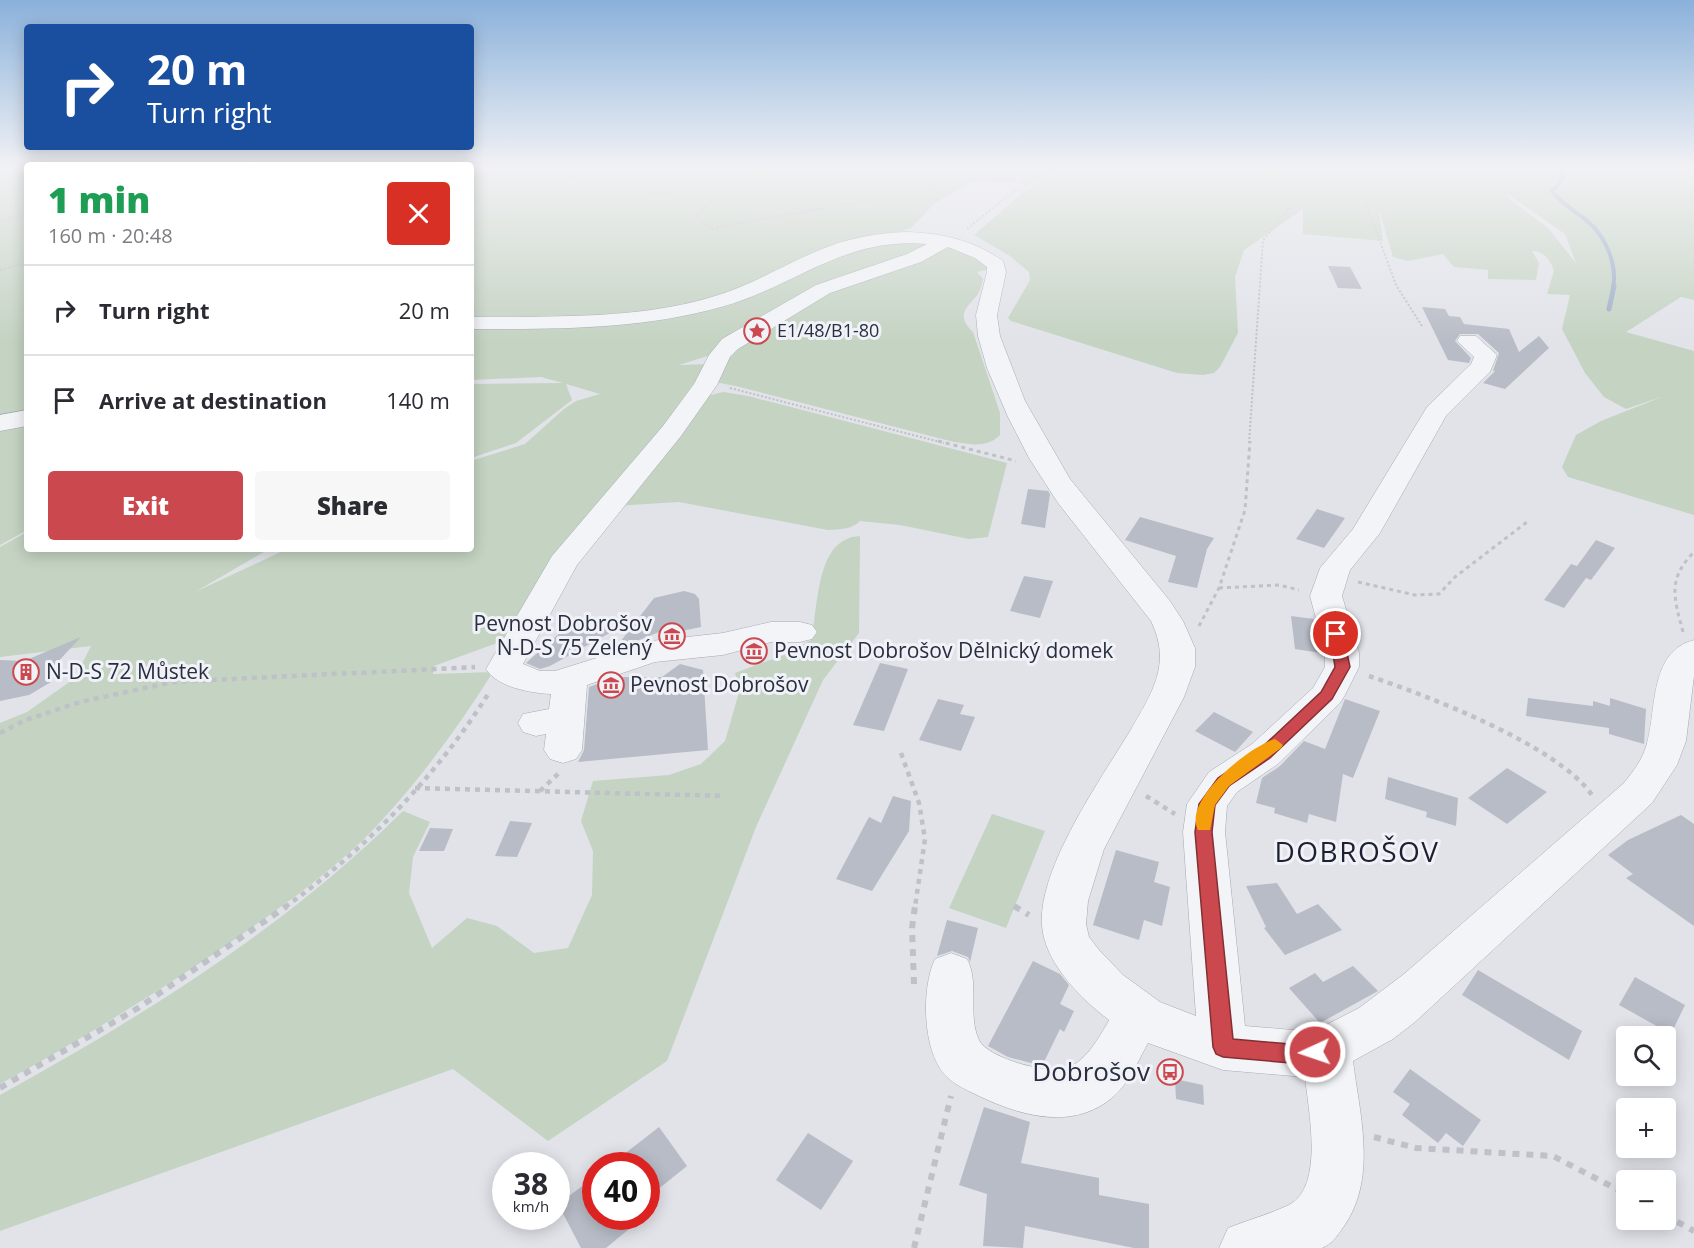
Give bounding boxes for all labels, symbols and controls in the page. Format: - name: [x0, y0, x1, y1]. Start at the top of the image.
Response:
- text: 20 m: [147, 40, 247, 97]
- icon: right: [48, 48, 126, 126]
- text: Turn right: [147, 94, 272, 131]
- text: 1 min: [48, 175, 150, 224]
- button: close: [387, 182, 450, 245]
- text: 160 m · 20:48: [48, 222, 173, 249]
- icon: right: [48, 294, 81, 327]
- text: Turn right: [99, 295, 210, 325]
- text: 20 m: [399, 295, 450, 325]
- place icon: E1/48/B1-80: [742, 316, 772, 346]
- place label: E1/48/B1-80: [777, 318, 879, 342]
- icon: arrive: [48, 384, 81, 417]
- text: Arrive at destination: [99, 385, 327, 415]
- text: 140 m: [386, 385, 450, 415]
- button: Exit: [48, 471, 243, 540]
- button: Share: [255, 471, 450, 540]
- pin: [1310, 608, 1361, 659]
- place label: Pevnost Dobrošov N-D-S 75 Zelený: [474, 609, 652, 661]
- icon: arrive: [1319, 617, 1352, 650]
- museum icon: Pevnost Dobrošov N-D-S 75 Zelený: [657, 621, 687, 651]
- museum icon: Pevnost Dobrošov Dělnický domek: [739, 636, 769, 666]
- place label: Pevnost Dobrošov Dělnický domek: [774, 636, 1113, 664]
- building icon: N-D-S 72 Můstek: [11, 657, 41, 687]
- place label: N-D-S 72 Můstek: [46, 657, 209, 685]
- museum icon: Pevnost Dobrošov: [596, 670, 626, 700]
- place label: Pevnost Dobrošov: [630, 670, 809, 698]
- district label: DOBROŠOV: [1274, 832, 1440, 870]
- position arrow: [1283, 1020, 1347, 1084]
- map controls: [1616, 1026, 1676, 1230]
- button: search: [1616, 1026, 1676, 1086]
- place label: Dobrošov: [1032, 1053, 1150, 1089]
- bus stop icon: Dobrošov: [1155, 1057, 1185, 1087]
- button: +: [1616, 1098, 1676, 1158]
- speed limit sign: 40: [582, 1152, 660, 1230]
- text: 38: [514, 1163, 548, 1204]
- button: −: [1616, 1170, 1676, 1230]
- text: km/h: [513, 1196, 549, 1216]

